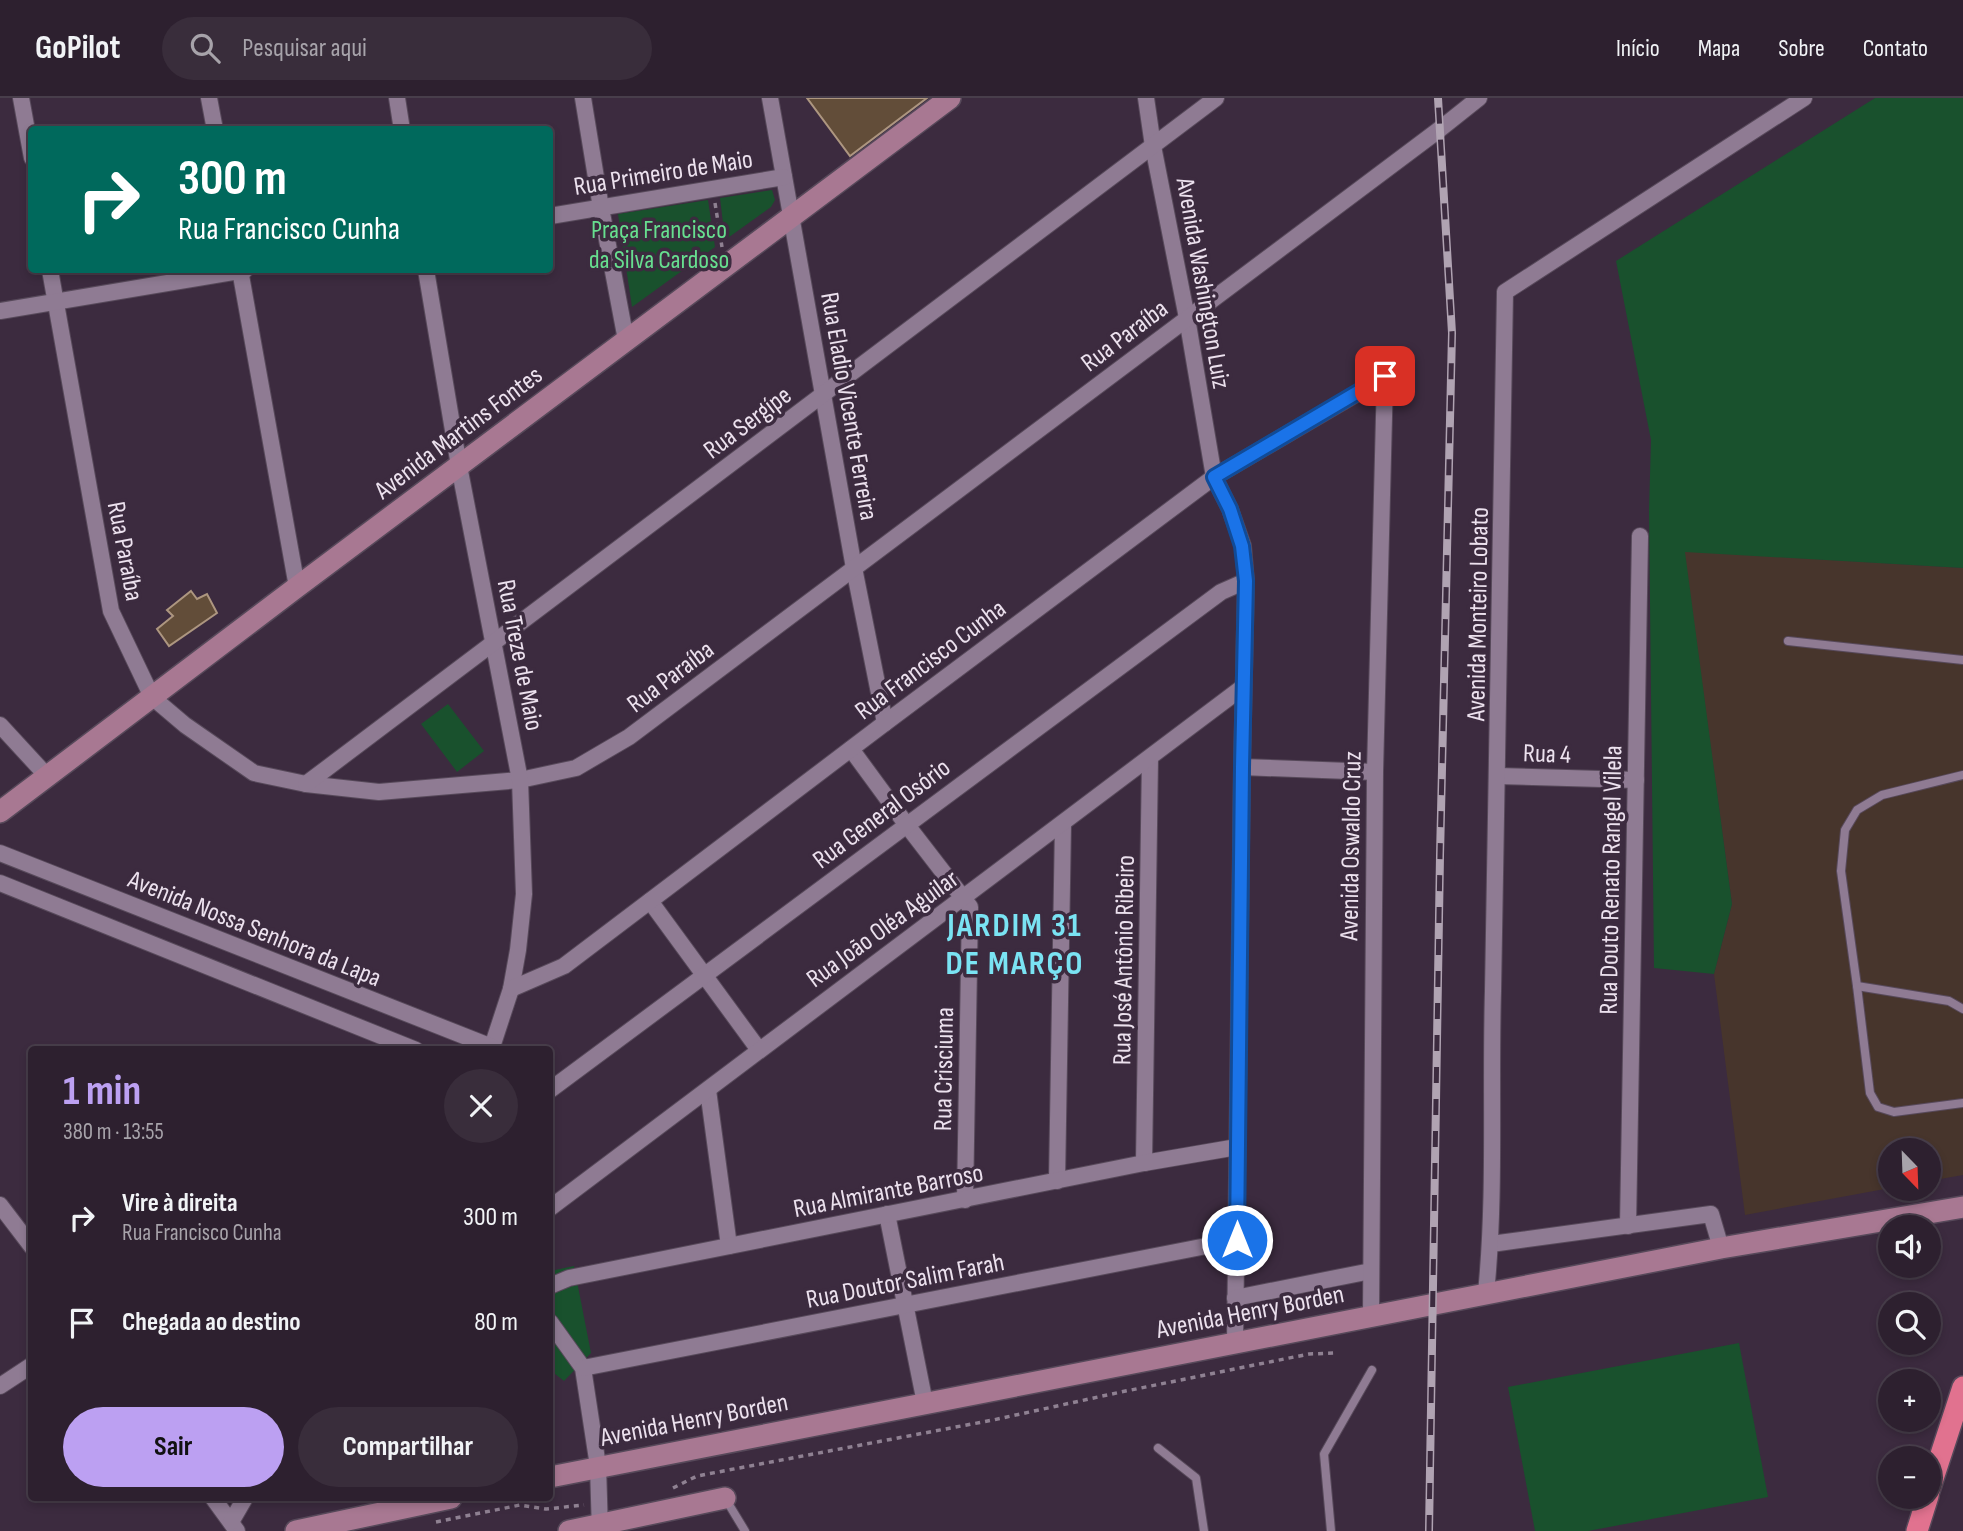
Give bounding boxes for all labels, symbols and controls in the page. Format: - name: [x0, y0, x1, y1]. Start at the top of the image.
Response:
- search box: [162, 17, 652, 80]
- text: GoPilot: [35, 28, 120, 68]
- icon: search: [186, 29, 224, 67]
- text: Pesquisar aqui: [242, 33, 367, 64]
- text: Início: [1616, 34, 1660, 63]
- text: Mapa: [1698, 34, 1740, 63]
- text: Sobre: [1778, 34, 1825, 63]
- text: Contato: [1863, 34, 1928, 63]
- street label: Rua Primeiro de Maio: [572, 144, 755, 203]
- text: 300 m: [178, 150, 287, 209]
- icon: right: [63, 154, 154, 245]
- street label: Avenida Washington Luiz: [1169, 174, 1236, 391]
- text: Rua Francisco Cunha: [178, 210, 400, 249]
- park label: Praça Francisco da Silva Cardoso: [589, 215, 729, 276]
- street label: Rua Eladio Vicente Ferreira: [813, 290, 884, 523]
- street label: Rua Paraíba: [1076, 294, 1174, 379]
- pin: [1355, 346, 1415, 406]
- icon: arrive: [1366, 357, 1404, 395]
- street label: Avenida Martins Fontes: [368, 360, 549, 507]
- street label: Rua Sergípe: [698, 380, 798, 466]
- street label: Rua Paraíba: [100, 499, 149, 603]
- street label: Avenida Monteiro Lobato: [1461, 507, 1496, 722]
- street label: Rua Treze de Maio: [490, 577, 549, 733]
- street label: Rua Francisco Cunha: [850, 594, 1012, 727]
- street label: Rua Paraíba: [622, 635, 720, 720]
- street label: Rua 4: [1522, 738, 1572, 771]
- street label: Rua Douto Renato Rangel Vilela: [1594, 745, 1629, 1015]
- street label: Avenida Oswaldo Cruz: [1334, 751, 1369, 942]
- street label: Rua General Osório: [807, 752, 957, 876]
- street label: Rua José Antônio Ribeiro: [1107, 855, 1142, 1065]
- street label: Rua João Oléa Aguilar: [801, 863, 965, 995]
- street label: Avenida Nossa Senhora da Lapa: [123, 864, 385, 994]
- district label: JARDIM 31 DE MARÇO: [946, 906, 1084, 984]
- street label: Rua Crisciuma: [928, 1007, 961, 1131]
- text: 1 min: [63, 1066, 141, 1117]
- button: close: [444, 1069, 518, 1143]
- text: 380 m · 13:55: [63, 1118, 164, 1146]
- north arrow: [1878, 1138, 1941, 1200]
- map controls: [1878, 1138, 1941, 1509]
- street label: Rua Almirante Barroso: [791, 1158, 986, 1225]
- text: Vire à direita: [122, 1188, 238, 1219]
- icon: right: [63, 1199, 101, 1237]
- text: 300 m: [463, 1202, 518, 1233]
- position arrow: [1200, 1203, 1274, 1277]
- button: sound: [1878, 1215, 1941, 1278]
- text: Rua Francisco Cunha: [122, 1219, 282, 1247]
- street label: Rua Doutor Salim Farah: [803, 1247, 1007, 1316]
- street label: Avenida Henry Borden: [1153, 1279, 1347, 1346]
- button: search: [1878, 1292, 1941, 1355]
- icon: arrive: [63, 1304, 101, 1342]
- text: Chegada ao destino: [122, 1307, 301, 1338]
- text: 80 m: [474, 1307, 518, 1338]
- button: +: [1878, 1369, 1941, 1432]
- street label: Avenida Henry Borden: [597, 1387, 791, 1454]
- button: Sair: [63, 1407, 284, 1487]
- button: Compartilhar: [298, 1407, 518, 1487]
- button: −: [1878, 1446, 1941, 1509]

